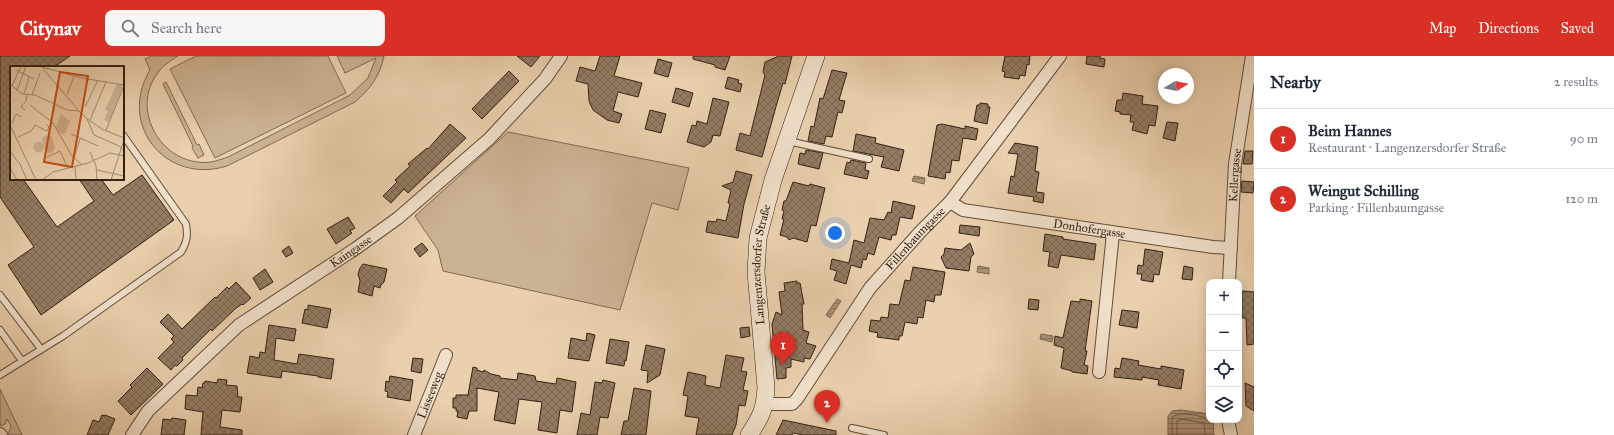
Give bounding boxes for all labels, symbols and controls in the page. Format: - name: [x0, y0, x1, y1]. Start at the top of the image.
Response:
- search box: [105, 10, 385, 46]
- text: Citynav: [20, 17, 81, 40]
- icon: search: [119, 17, 141, 39]
- text: Search here: [151, 19, 222, 37]
- text: Map: [1429, 20, 1456, 37]
- text: Directions: [1478, 20, 1539, 37]
- text: Saved: [1561, 20, 1594, 37]
- inset map: [10, 66, 124, 180]
- north arrow: [1158, 68, 1194, 104]
- text: Nearby: [1270, 72, 1321, 93]
- text: 2 results: [1554, 74, 1598, 90]
- text: Beim Hannes: [1308, 122, 1391, 140]
- text: 1: [1280, 131, 1286, 147]
- text: 90 m: [1570, 131, 1598, 147]
- text: Restaurant · Langenzersdorfer Straße: [1308, 140, 1506, 156]
- street label: Kellergasse: [1226, 147, 1244, 202]
- text: Weingut Schilling: [1308, 182, 1419, 200]
- text: 2: [1280, 191, 1286, 207]
- text: 120 m: [1565, 191, 1598, 207]
- text: Parking · Fillenbaumgasse: [1308, 200, 1444, 216]
- street label: Langenzersdorfer Straße: [749, 203, 773, 325]
- street label: Fillenbaumgasse: [883, 204, 948, 273]
- street label: Donhofergasse: [1052, 216, 1126, 241]
- your location: [825, 223, 845, 243]
- street label: Kaingasse: [327, 232, 375, 271]
- map controls: [1206, 279, 1242, 423]
- button: +: [1206, 279, 1242, 315]
- button: −: [1206, 315, 1242, 351]
- pin: 1: [770, 332, 796, 365]
- button: locate: [1206, 351, 1242, 387]
- street label: Lisseeweg: [414, 369, 447, 421]
- button: layers: [1206, 387, 1242, 423]
- pin: 2: [814, 390, 840, 423]

